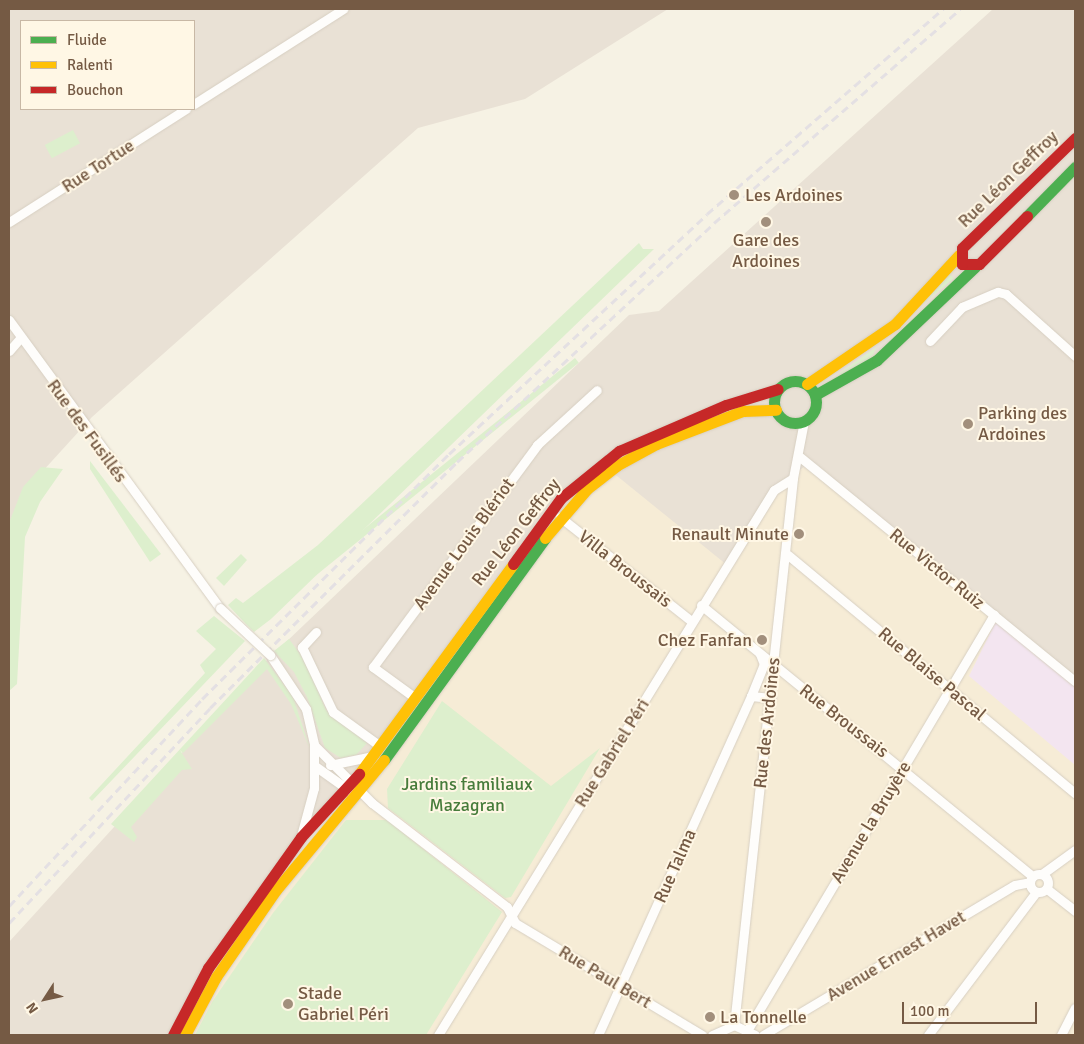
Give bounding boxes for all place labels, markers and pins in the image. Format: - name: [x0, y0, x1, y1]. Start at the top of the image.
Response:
- place label: Les Ardoines: [745, 184, 843, 206]
- marker: Les Ardoines: [727, 188, 741, 202]
- marker: Gare des Ardoines: [760, 216, 772, 228]
- place label: Gare des Ardoines: [732, 230, 800, 272]
- place label: Parking des Ardoines: [978, 403, 1067, 446]
- marker: Parking des Ardoines: [962, 418, 974, 430]
- place label: Renault Minute: [671, 523, 789, 545]
- marker: Renault Minute: [793, 528, 805, 540]
- place label: Chez Fanfan: [658, 629, 752, 651]
- marker: Chez Fanfan: [756, 634, 768, 646]
- place label: Stade Gabriel Péri: [298, 983, 389, 1026]
- marker: Stade Gabriel Péri: [282, 998, 294, 1010]
- place label: La Tonnelle: [720, 1006, 807, 1028]
- marker: La Tonnelle: [704, 1011, 716, 1023]

